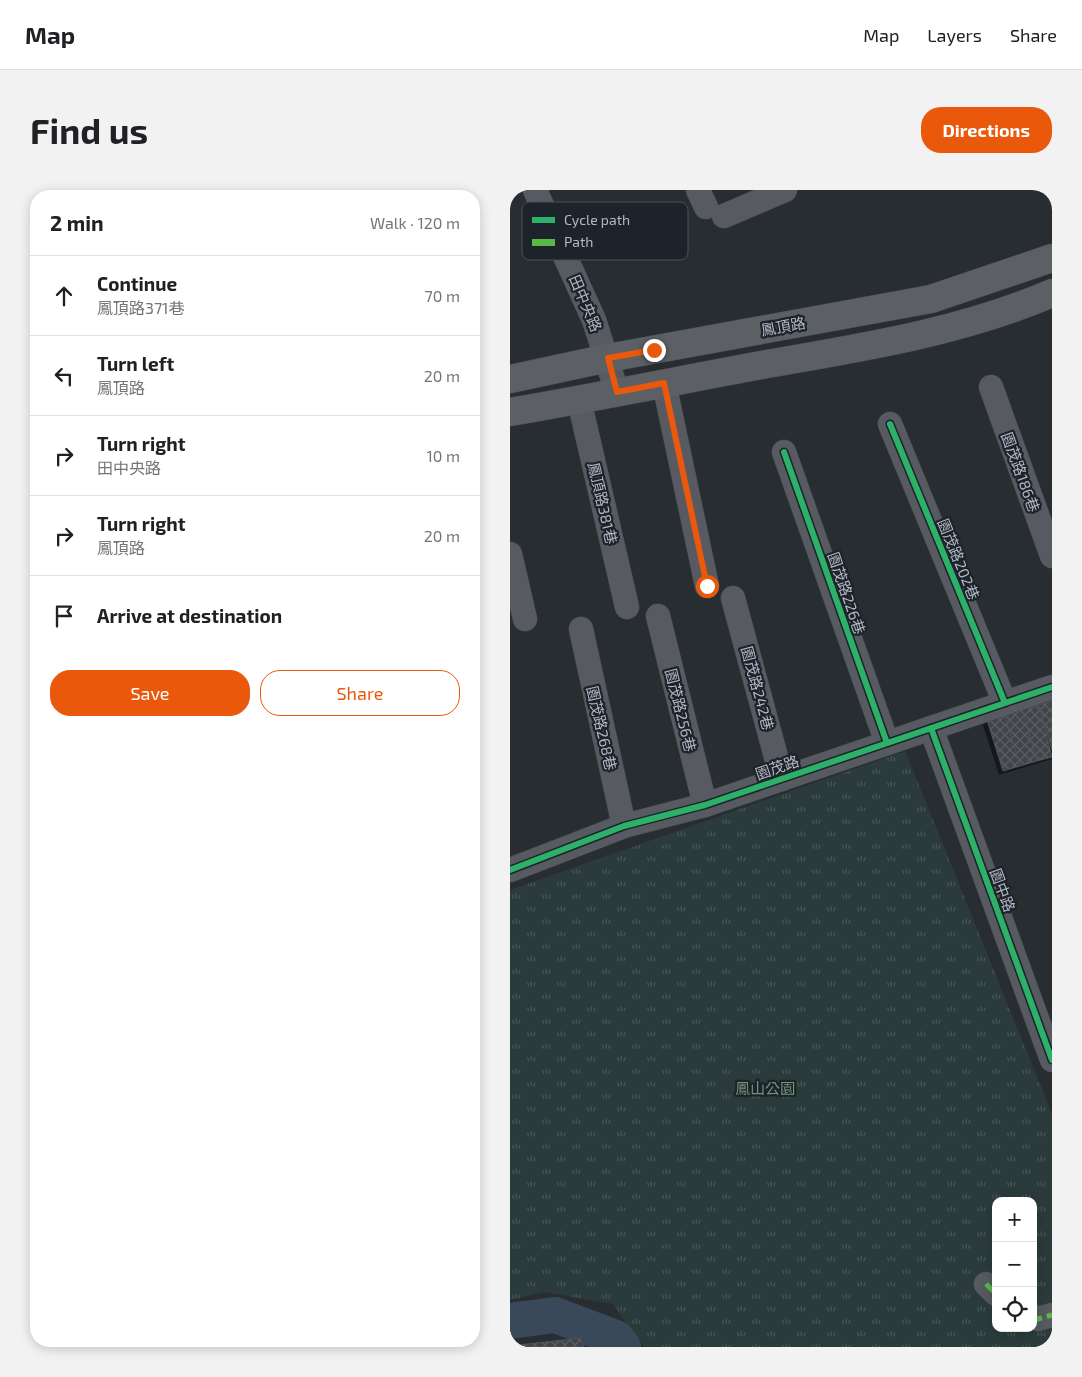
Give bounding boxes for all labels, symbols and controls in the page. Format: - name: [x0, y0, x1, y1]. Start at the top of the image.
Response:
- text: Map: [25, 20, 75, 49]
- text: Map: [863, 24, 899, 46]
- text: Layers: [927, 24, 982, 46]
- text: Share: [1010, 24, 1057, 46]
- button: Directions: [921, 107, 1052, 153]
- text: Find us: [30, 109, 148, 151]
- legend: [522, 202, 688, 260]
- text: 2 min: [50, 210, 104, 235]
- text: Cycle path: [564, 211, 630, 228]
- text: Walk · 120 m: [370, 213, 460, 232]
- text: Path: [564, 233, 593, 250]
- text: Continue: [97, 272, 177, 295]
- street label: 田中央路: [566, 272, 606, 334]
- icon: ahead: [50, 282, 78, 310]
- text: 70 m: [425, 286, 460, 305]
- text: 鳳頂路371巷: [97, 298, 184, 317]
- street label: 鳳頂路: [759, 313, 807, 339]
- route end: [643, 339, 666, 362]
- text: Turn left: [97, 352, 174, 375]
- icon: left: [50, 362, 78, 390]
- text: 20 m: [424, 366, 460, 385]
- text: 鳳頂路: [97, 378, 145, 397]
- street label: 園茂路186巷: [998, 430, 1044, 514]
- text: Turn right: [97, 432, 185, 455]
- icon: right: [50, 442, 78, 470]
- text: 10 m: [426, 446, 460, 465]
- text: 田中央路: [97, 458, 161, 477]
- street label: 鳳頂路381巷: [585, 460, 621, 546]
- text: Turn right: [97, 512, 185, 535]
- street label: 園茂路202巷: [935, 516, 983, 602]
- icon: right: [50, 522, 78, 550]
- text: 20 m: [424, 526, 460, 545]
- text: 鳳頂路: [97, 538, 145, 557]
- street label: 園茂路226巷: [825, 550, 869, 636]
- route start: [696, 575, 719, 598]
- icon: arrive: [50, 602, 78, 630]
- text: Arrive at destination: [97, 604, 282, 627]
- street label: 園茂路242巷: [738, 644, 778, 732]
- street label: 園茂路256巷: [662, 667, 700, 753]
- button: Save: [50, 670, 250, 716]
- button: Share: [260, 670, 460, 716]
- street label: 園茂路268巷: [584, 684, 620, 772]
- street label: 園茂路: [753, 751, 801, 783]
- street label: 園中路: [987, 866, 1019, 914]
- park label: 鳳山公園: [735, 1079, 795, 1097]
- map controls: [992, 1197, 1037, 1332]
- button: +: [992, 1197, 1037, 1242]
- button: −: [992, 1242, 1037, 1287]
- button: locate: [992, 1287, 1037, 1332]

